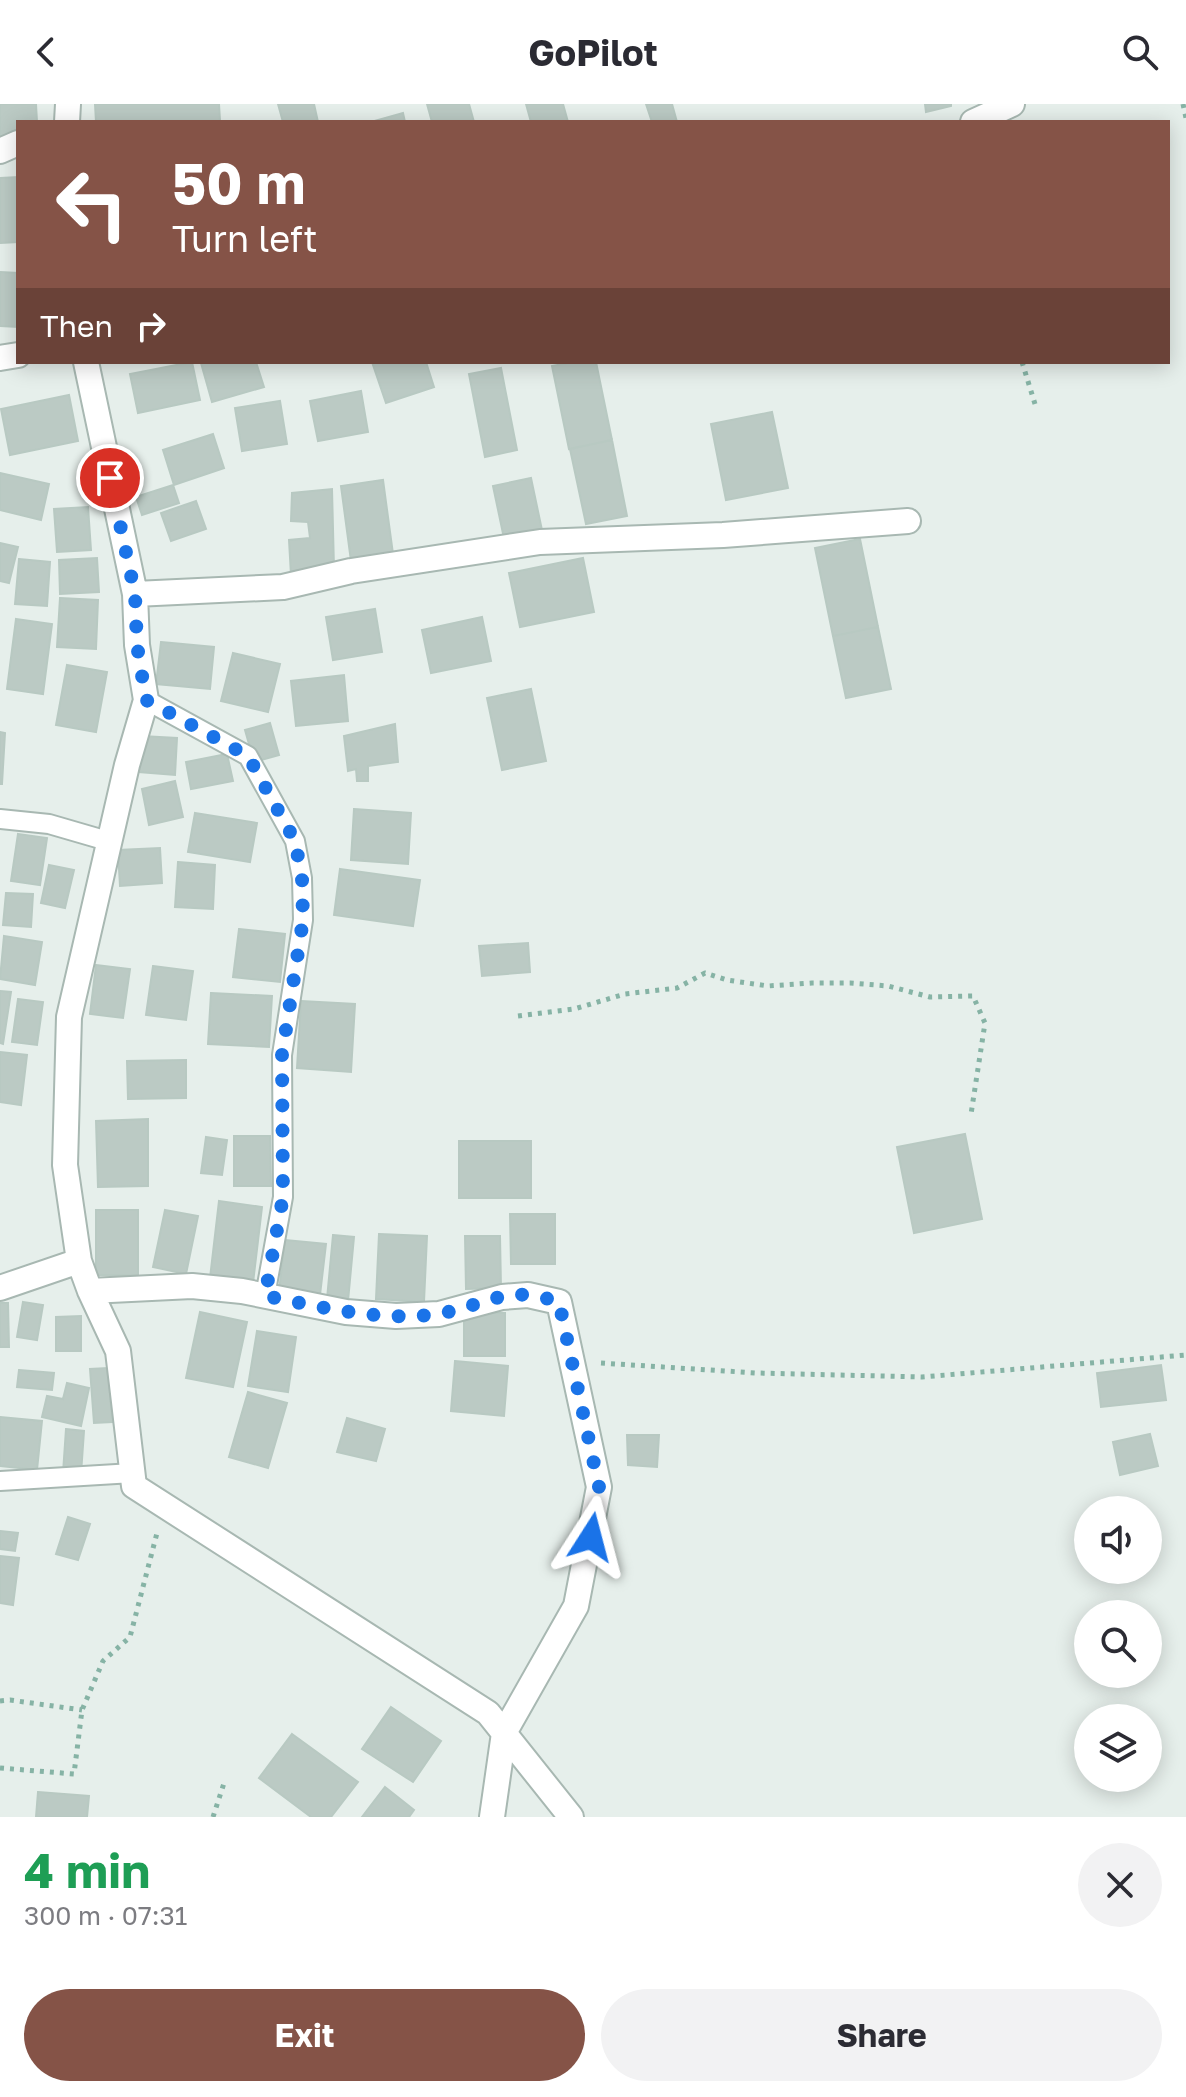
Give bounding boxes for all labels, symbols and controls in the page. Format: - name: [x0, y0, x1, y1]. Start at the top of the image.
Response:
- icon: back: [24, 30, 68, 74]
- icon: search: [1118, 30, 1162, 74]
- text: GoPilot: [528, 31, 658, 74]
- text: 50 m: [172, 149, 306, 216]
- icon: left: [40, 152, 144, 256]
- text: Turn left: [172, 217, 318, 260]
- icon: right: [129, 304, 173, 348]
- text: Then: [40, 308, 113, 344]
- pin: [76, 444, 144, 512]
- icon: arrive: [88, 456, 132, 500]
- position arrow: [549, 1495, 633, 1579]
- map controls: [1074, 1496, 1162, 1792]
- button: sound: [1074, 1496, 1162, 1584]
- button: search: [1074, 1600, 1162, 1688]
- button: layers: [1074, 1704, 1162, 1792]
- text: 4 min: [24, 1841, 150, 1899]
- button: close: [1078, 1843, 1162, 1927]
- text: 300 m · 07:31: [24, 1900, 187, 1931]
- button: Exit: [24, 1989, 585, 2081]
- button: Share: [601, 1989, 1162, 2081]

